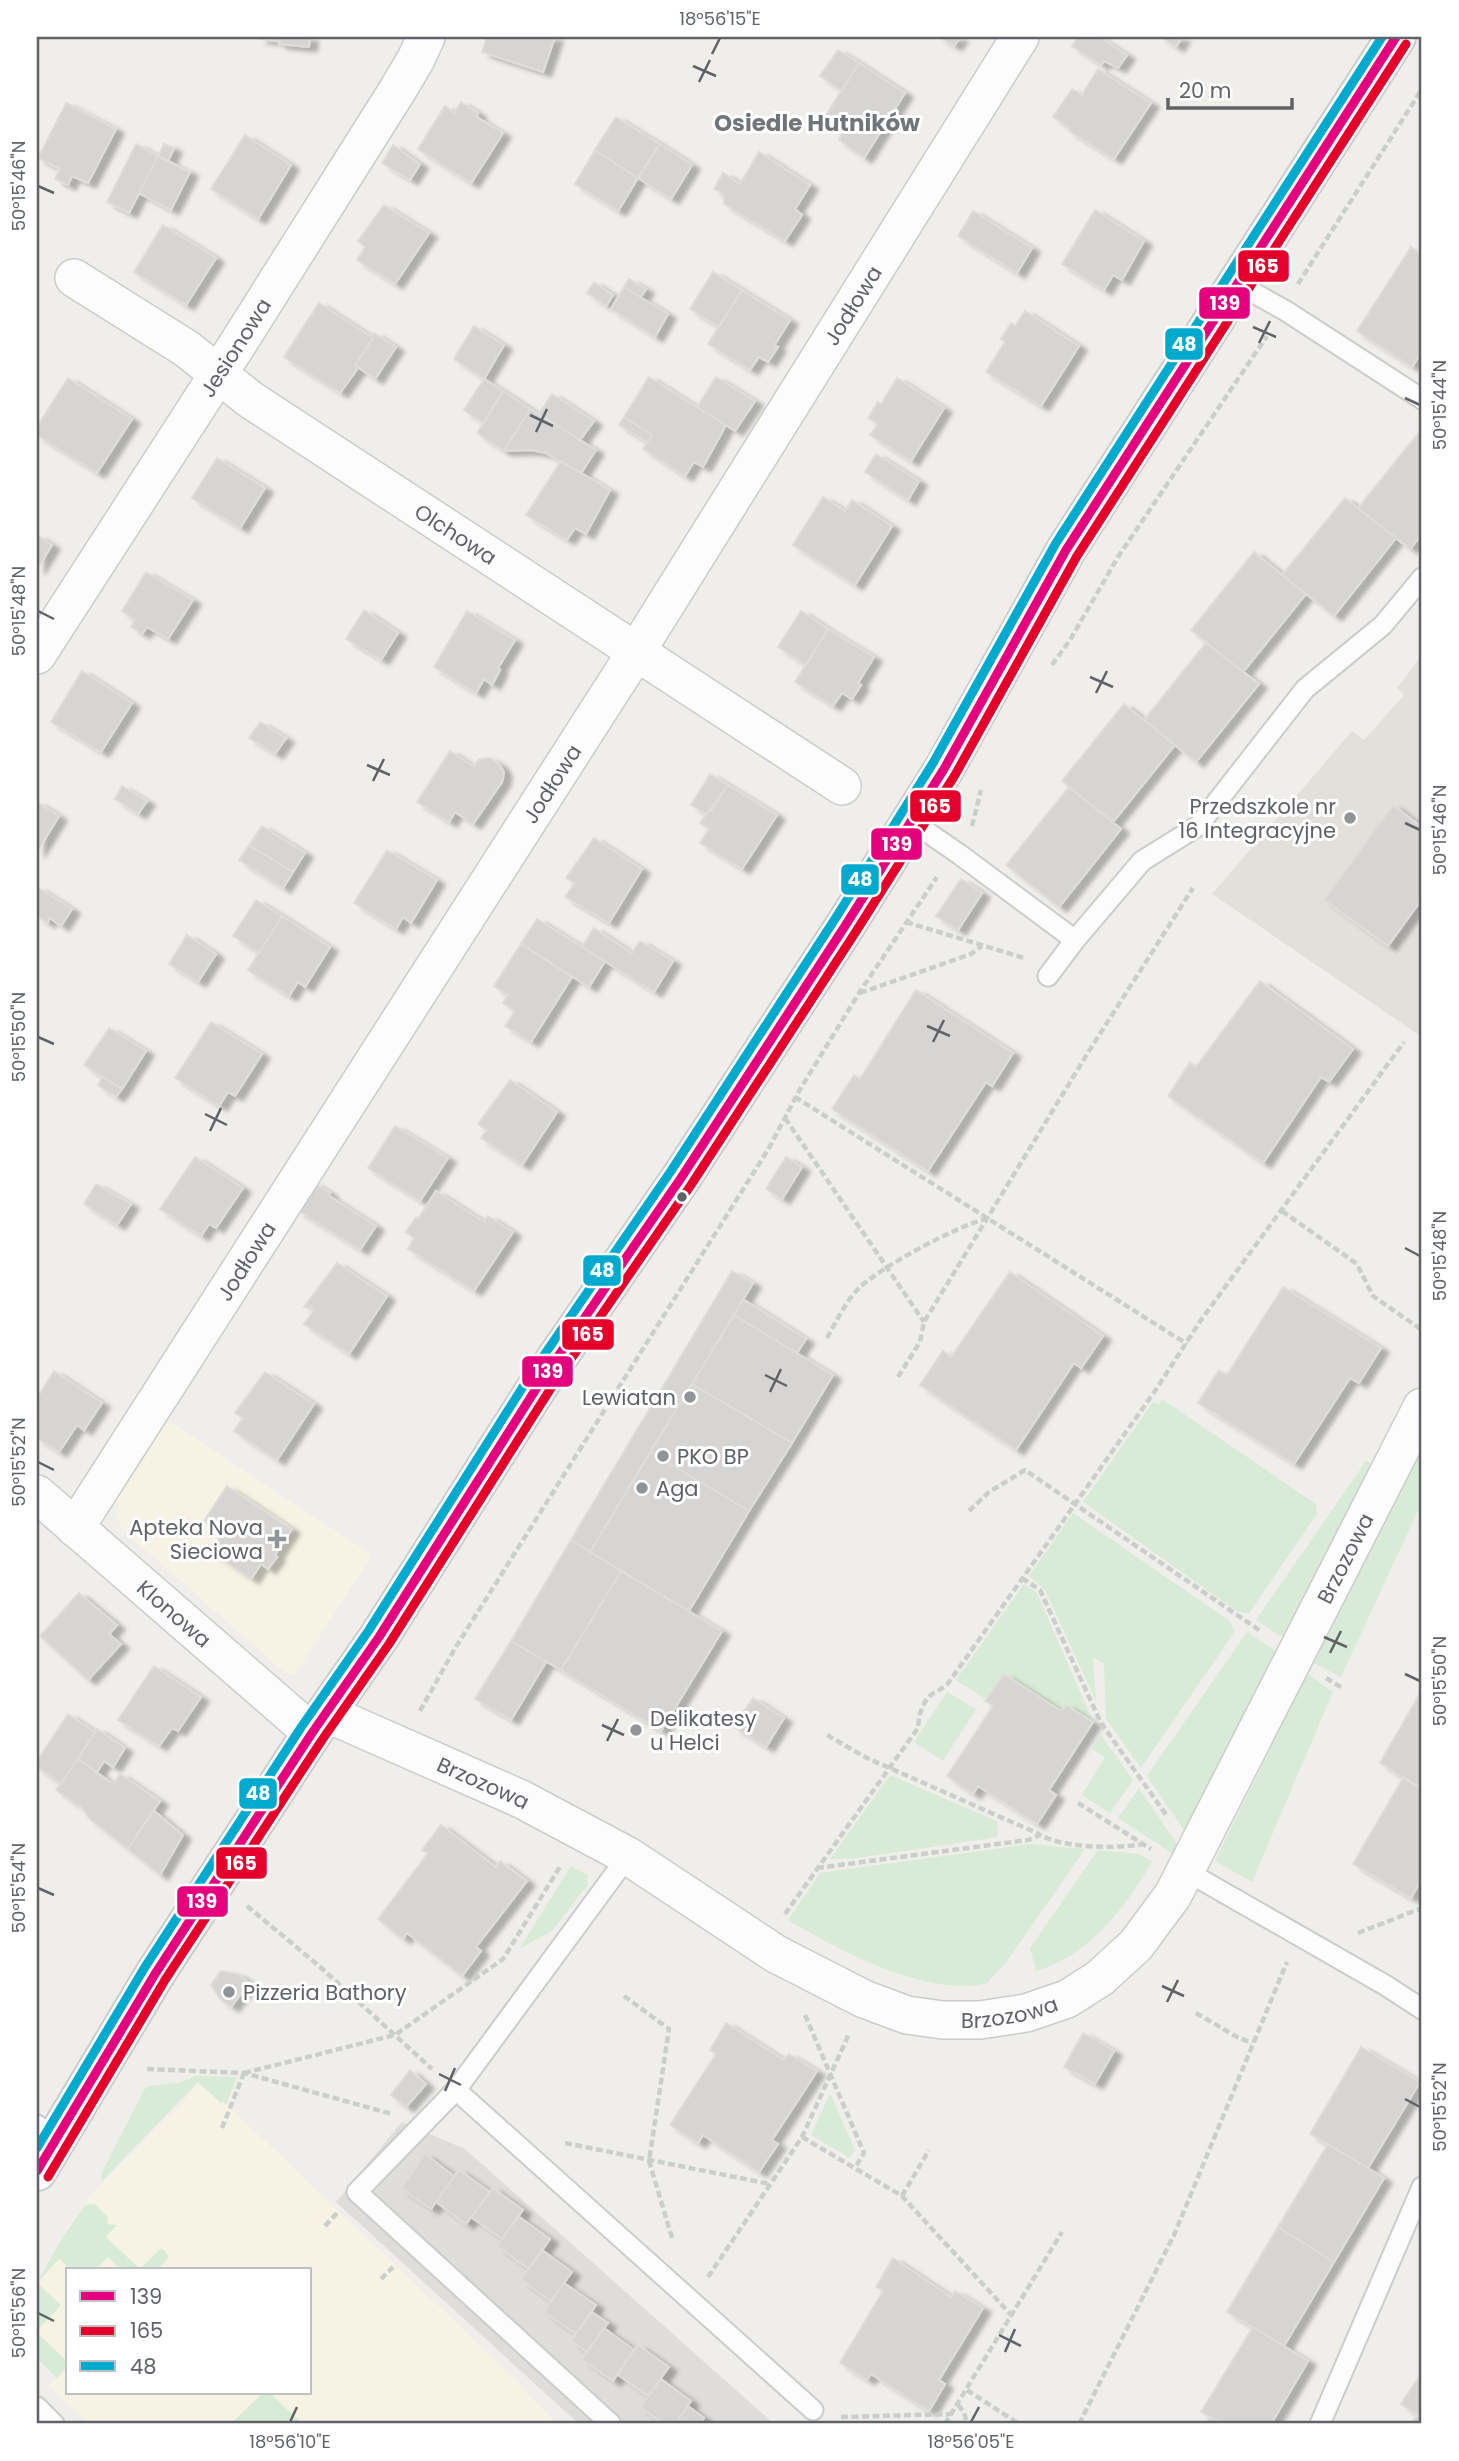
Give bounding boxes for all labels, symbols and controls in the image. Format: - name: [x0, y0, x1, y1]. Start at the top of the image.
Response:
- text: 18°56'15"E: [679, 6, 761, 31]
- scale bar: [1168, 66, 1293, 110]
- text: 20 m: [1179, 76, 1232, 105]
- district label: Osiedle Hutników: [714, 107, 920, 139]
- text: 50°15'46"N: [6, 141, 31, 231]
- line badge: 165: [1237, 249, 1290, 283]
- text: 165: [1247, 253, 1279, 280]
- street label: Jodłowa: [817, 260, 888, 351]
- line badge: 139: [1198, 286, 1251, 320]
- text: 139: [1210, 290, 1240, 317]
- street label: Jesionowa: [193, 292, 278, 402]
- line badge: 48: [1164, 327, 1204, 361]
- text: 48: [1171, 331, 1197, 358]
- text: 50°15'44"N: [1427, 360, 1452, 450]
- street label: Olchowa: [409, 496, 503, 571]
- text: 50°15'48"N: [6, 566, 31, 656]
- street label: Jodłowa: [516, 738, 588, 829]
- text: 50°15'46"N: [1427, 785, 1452, 875]
- line badge: 165: [909, 789, 962, 823]
- place label: Przedszkole nr 16 Integracyjne: [1179, 792, 1336, 845]
- text: 165: [919, 793, 951, 820]
- marker: Przedszkole nr 16 Integracyjne: [1342, 810, 1358, 826]
- line badge: 139: [870, 827, 923, 861]
- text: 139: [882, 831, 912, 858]
- line badge: 48: [840, 863, 880, 896]
- text: 48: [847, 866, 873, 893]
- text: 50°15'50"N: [6, 992, 31, 1082]
- unlabelled marker: [675, 1190, 689, 1204]
- text: 50°15'48"N: [1427, 1211, 1452, 1301]
- street label: Jodłowa: [210, 1216, 282, 1306]
- line badge: 48: [582, 1254, 622, 1287]
- text: 48: [589, 1257, 615, 1284]
- line badge: 165: [561, 1318, 615, 1351]
- text: 165: [572, 1321, 604, 1348]
- line badge: 139: [521, 1355, 574, 1388]
- text: 139: [533, 1358, 563, 1385]
- place label: Lewiatan: [582, 1383, 676, 1412]
- marker: Lewiatan: [682, 1389, 698, 1405]
- text: 50°15'52"N: [6, 1417, 31, 1507]
- place label: PKO BP: [677, 1442, 749, 1471]
- marker: PKO BP: [655, 1448, 671, 1464]
- place label: Aga: [656, 1474, 699, 1503]
- marker: Aga: [634, 1480, 650, 1496]
- street label: Brzozowa: [1310, 1508, 1380, 1609]
- place label: Apteka Nova Sieciowa: [129, 1513, 263, 1566]
- marker: Apteka Nova Sieciowa: [269, 1531, 285, 1547]
- street label: Klonowa: [131, 1573, 218, 1654]
- text: 50°15'50"N: [1427, 1636, 1452, 1726]
- place label: Delikatesy u Helci: [650, 1704, 757, 1757]
- marker: Delikatesy u Helci: [628, 1722, 644, 1738]
- street label: Brzozowa: [433, 1749, 535, 1816]
- line badge: 48: [238, 1777, 278, 1810]
- text: 48: [245, 1780, 271, 1807]
- text: 50°15'54"N: [6, 1843, 31, 1933]
- line badge: 165: [215, 1846, 268, 1880]
- text: 165: [225, 1850, 257, 1877]
- line badge: 139: [176, 1885, 229, 1918]
- text: 139: [187, 1888, 217, 1915]
- place label: Pizzeria Bathory: [243, 1978, 407, 2007]
- marker: Pizzeria Bathory: [221, 1984, 237, 2000]
- street label: Brzozowa: [961, 1989, 1062, 2035]
- text: 50°15'52"N: [1427, 2062, 1452, 2152]
- text: 50°15'56"N: [6, 2268, 31, 2358]
- legend: [66, 2268, 312, 2394]
- text: 139: [130, 2282, 162, 2311]
- text: 165: [130, 2316, 163, 2345]
- text: 48: [130, 2352, 156, 2381]
- text: 18°56'10"E: [249, 2429, 331, 2454]
- text: 18°56'05"E: [927, 2429, 1015, 2454]

